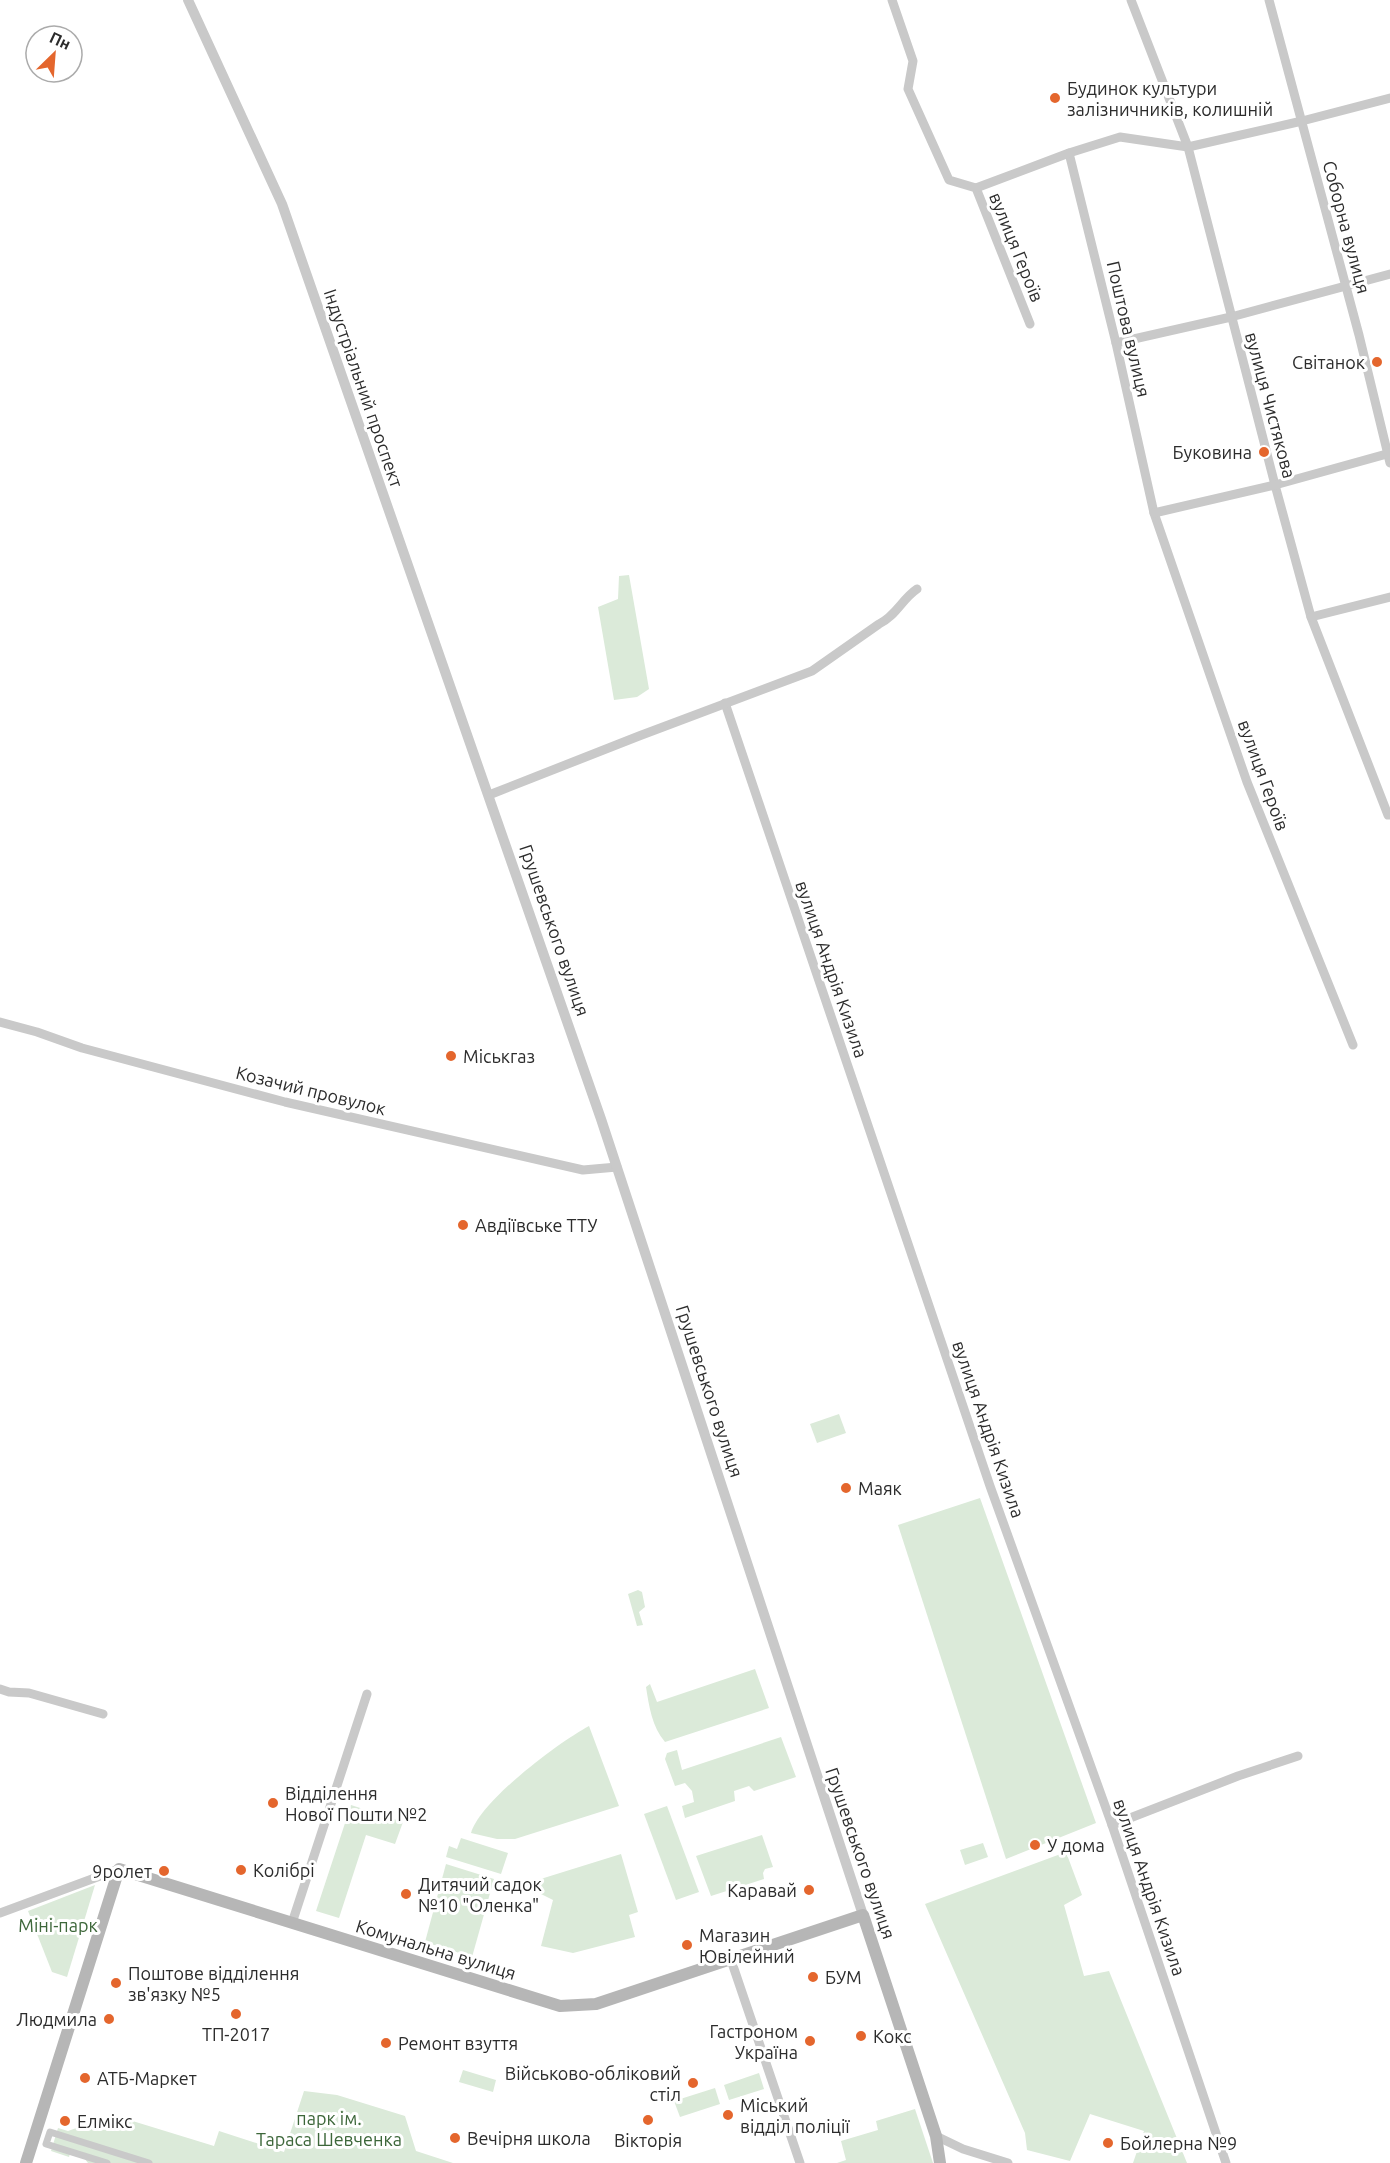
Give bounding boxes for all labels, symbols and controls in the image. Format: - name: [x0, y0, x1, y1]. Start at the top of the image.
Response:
- north arrow: [24, 24, 84, 84]
- text: Пн: [47, 28, 74, 53]
- place label: Будинок культури залізничників, колишній: [1067, 78, 1273, 119]
- marker: Будинок культури залізничників, колишній: [1048, 91, 1062, 105]
- street label: Соборна вулиця: [1320, 158, 1374, 296]
- street label: вулиця Героїв: [986, 189, 1048, 305]
- street label: Поштова вулиця: [1104, 259, 1154, 399]
- street label: Індустріальний проспект: [321, 286, 407, 490]
- street label: вулиця Чистякова: [1242, 330, 1300, 480]
- place label: Світанок: [1292, 352, 1365, 372]
- marker: Світанок: [1370, 355, 1384, 369]
- place label: Буковина: [1172, 442, 1252, 462]
- marker: Буковина: [1257, 445, 1271, 459]
- street label: вулиця Героїв: [1235, 717, 1293, 833]
- street label: Грушевського вулиця: [516, 842, 594, 1018]
- street label: вулиця Андрія Кизила: [792, 878, 872, 1060]
- place label: Міськгаз: [463, 1046, 535, 1066]
- marker: Міськгаз: [444, 1049, 458, 1063]
- street label: Козачий провулок: [234, 1062, 388, 1118]
- place label: Авдіївське ТТУ: [475, 1215, 597, 1235]
- marker: Авдіївське ТТУ: [456, 1218, 470, 1232]
- street label: Грушевського вулиця: [673, 1302, 747, 1480]
- street label: вулиця Андрія Кизила: [949, 1338, 1029, 1520]
- place label: Маяк: [858, 1478, 902, 1498]
- marker: Маяк: [839, 1481, 853, 1495]
- street label: Грушевського вулиця: [822, 1765, 900, 1941]
- place label: Відділення Нової Пошти №2: [285, 1783, 427, 1824]
- marker: Відділення Нової Пошти №2: [266, 1796, 280, 1810]
- street label: вулиця Андрія Кизила: [1110, 1796, 1190, 1978]
- place label: У дома: [1047, 1835, 1105, 1855]
- marker: У дома: [1028, 1838, 1042, 1852]
- place label: Колібрі: [253, 1860, 315, 1880]
- place label: 9ролет: [92, 1861, 152, 1881]
- marker: Колібрі: [234, 1863, 248, 1877]
- marker: 9ролет: [157, 1864, 171, 1878]
- place label: Дитячий садок №10 "Оленка": [418, 1874, 542, 1915]
- place label: Каравай: [727, 1880, 797, 1900]
- marker: Каравай: [802, 1883, 816, 1897]
- marker: Дитячий садок №10 "Оленка": [399, 1887, 413, 1901]
- park label: Міні-парк: [18, 1915, 98, 1935]
- street label: Комунальна вулиця: [354, 1915, 518, 1983]
- place label: Магазин Ювілейний: [699, 1925, 795, 1966]
- marker: Магазин Ювілейний: [680, 1938, 694, 1952]
- place label: Поштове відділення зв'язку №5: [128, 1963, 299, 2004]
- place label: БУМ: [825, 1967, 862, 1987]
- marker: БУМ: [806, 1970, 820, 1984]
- marker: Поштове відділення зв'язку №5: [109, 1976, 123, 1990]
- marker: ТП-2017: [229, 2007, 243, 2021]
- place label: Людмила: [16, 2009, 97, 2029]
- marker: Людмила: [102, 2012, 116, 2026]
- place label: Гастроном Україна: [710, 2021, 798, 2062]
- place label: ТП-2017: [202, 2024, 270, 2044]
- place label: Кокс: [873, 2026, 912, 2046]
- marker: Кокс: [854, 2029, 868, 2043]
- place label: Ремонт взуття: [398, 2033, 518, 2053]
- marker: Гастроном Україна: [803, 2034, 817, 2048]
- marker: Ремонт взуття: [379, 2036, 393, 2050]
- place label: Військово-обліковий стіл: [505, 2063, 681, 2104]
- place label: АТБ-Маркет: [97, 2068, 197, 2088]
- marker: АТБ-Маркет: [78, 2071, 92, 2085]
- marker: Військово-обліковий стіл: [686, 2076, 700, 2090]
- place label: Міський відділ поліції: [740, 2095, 850, 2136]
- park label: парк ім. Тараса Шевченка: [256, 2108, 402, 2149]
- marker: Міський відділ поліції: [721, 2108, 735, 2122]
- place label: Елмікс: [77, 2111, 132, 2131]
- marker: Вікторія: [641, 2113, 655, 2127]
- marker: Елмікс: [58, 2114, 72, 2128]
- place label: Вечірня школа: [467, 2128, 591, 2148]
- place label: Вікторія: [614, 2130, 682, 2150]
- marker: Вечірня школа: [448, 2131, 462, 2145]
- place label: Бойлерна №9: [1120, 2133, 1237, 2153]
- marker: Бойлерна №9: [1101, 2136, 1115, 2150]

